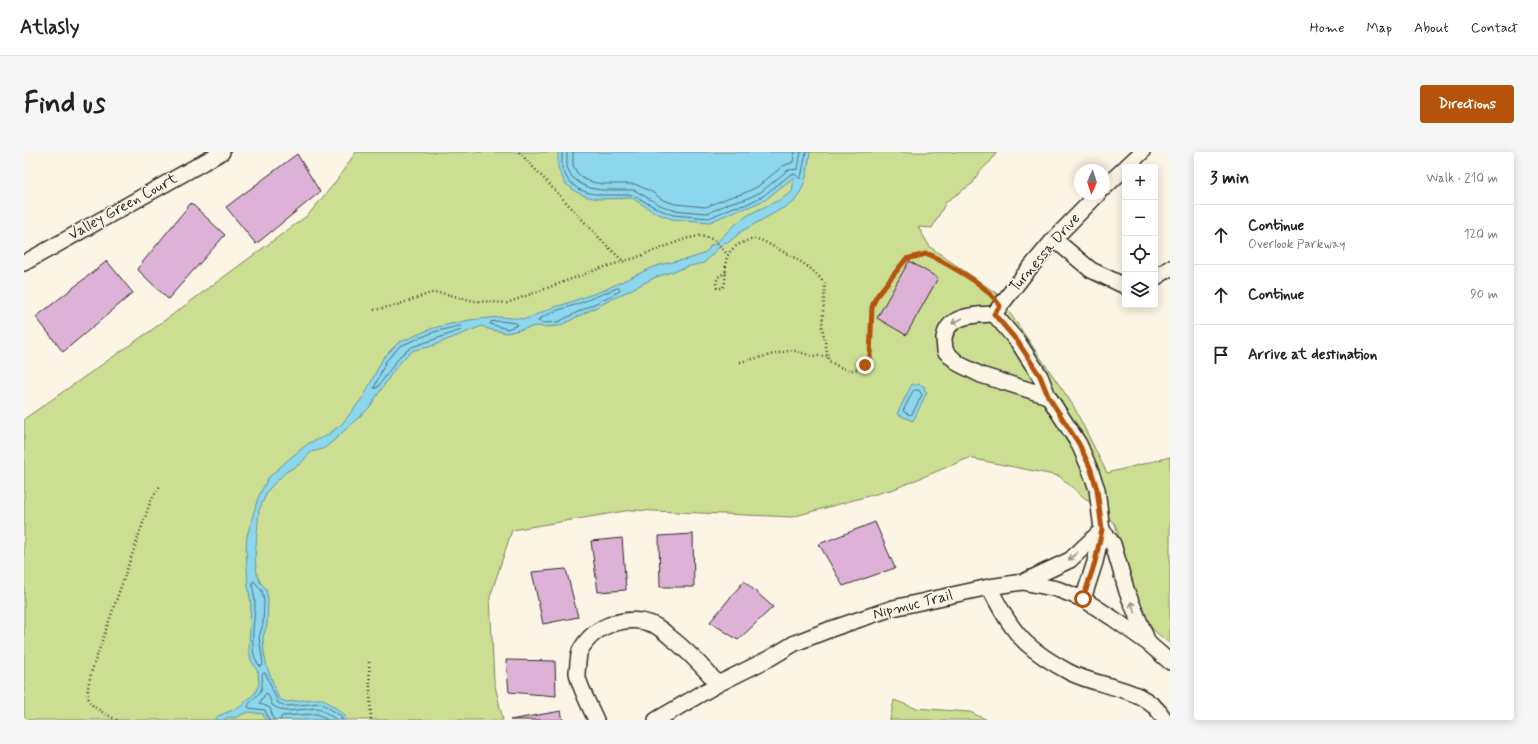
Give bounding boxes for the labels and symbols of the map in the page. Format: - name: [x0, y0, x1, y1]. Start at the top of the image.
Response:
- north arrow: [1074, 164, 1110, 200]
- street label: Valley Green Court: [65, 169, 181, 245]
- street label: Turnessa Drive: [1005, 209, 1085, 297]
- one-way arrow: [951, 318, 963, 325]
- route end: [856, 356, 874, 374]
- one-way arrow: [1068, 552, 1079, 561]
- street label: Nipmuc Trail: [871, 585, 955, 625]
- route start: [1074, 590, 1092, 608]
- one-way arrow: [1128, 602, 1136, 614]

